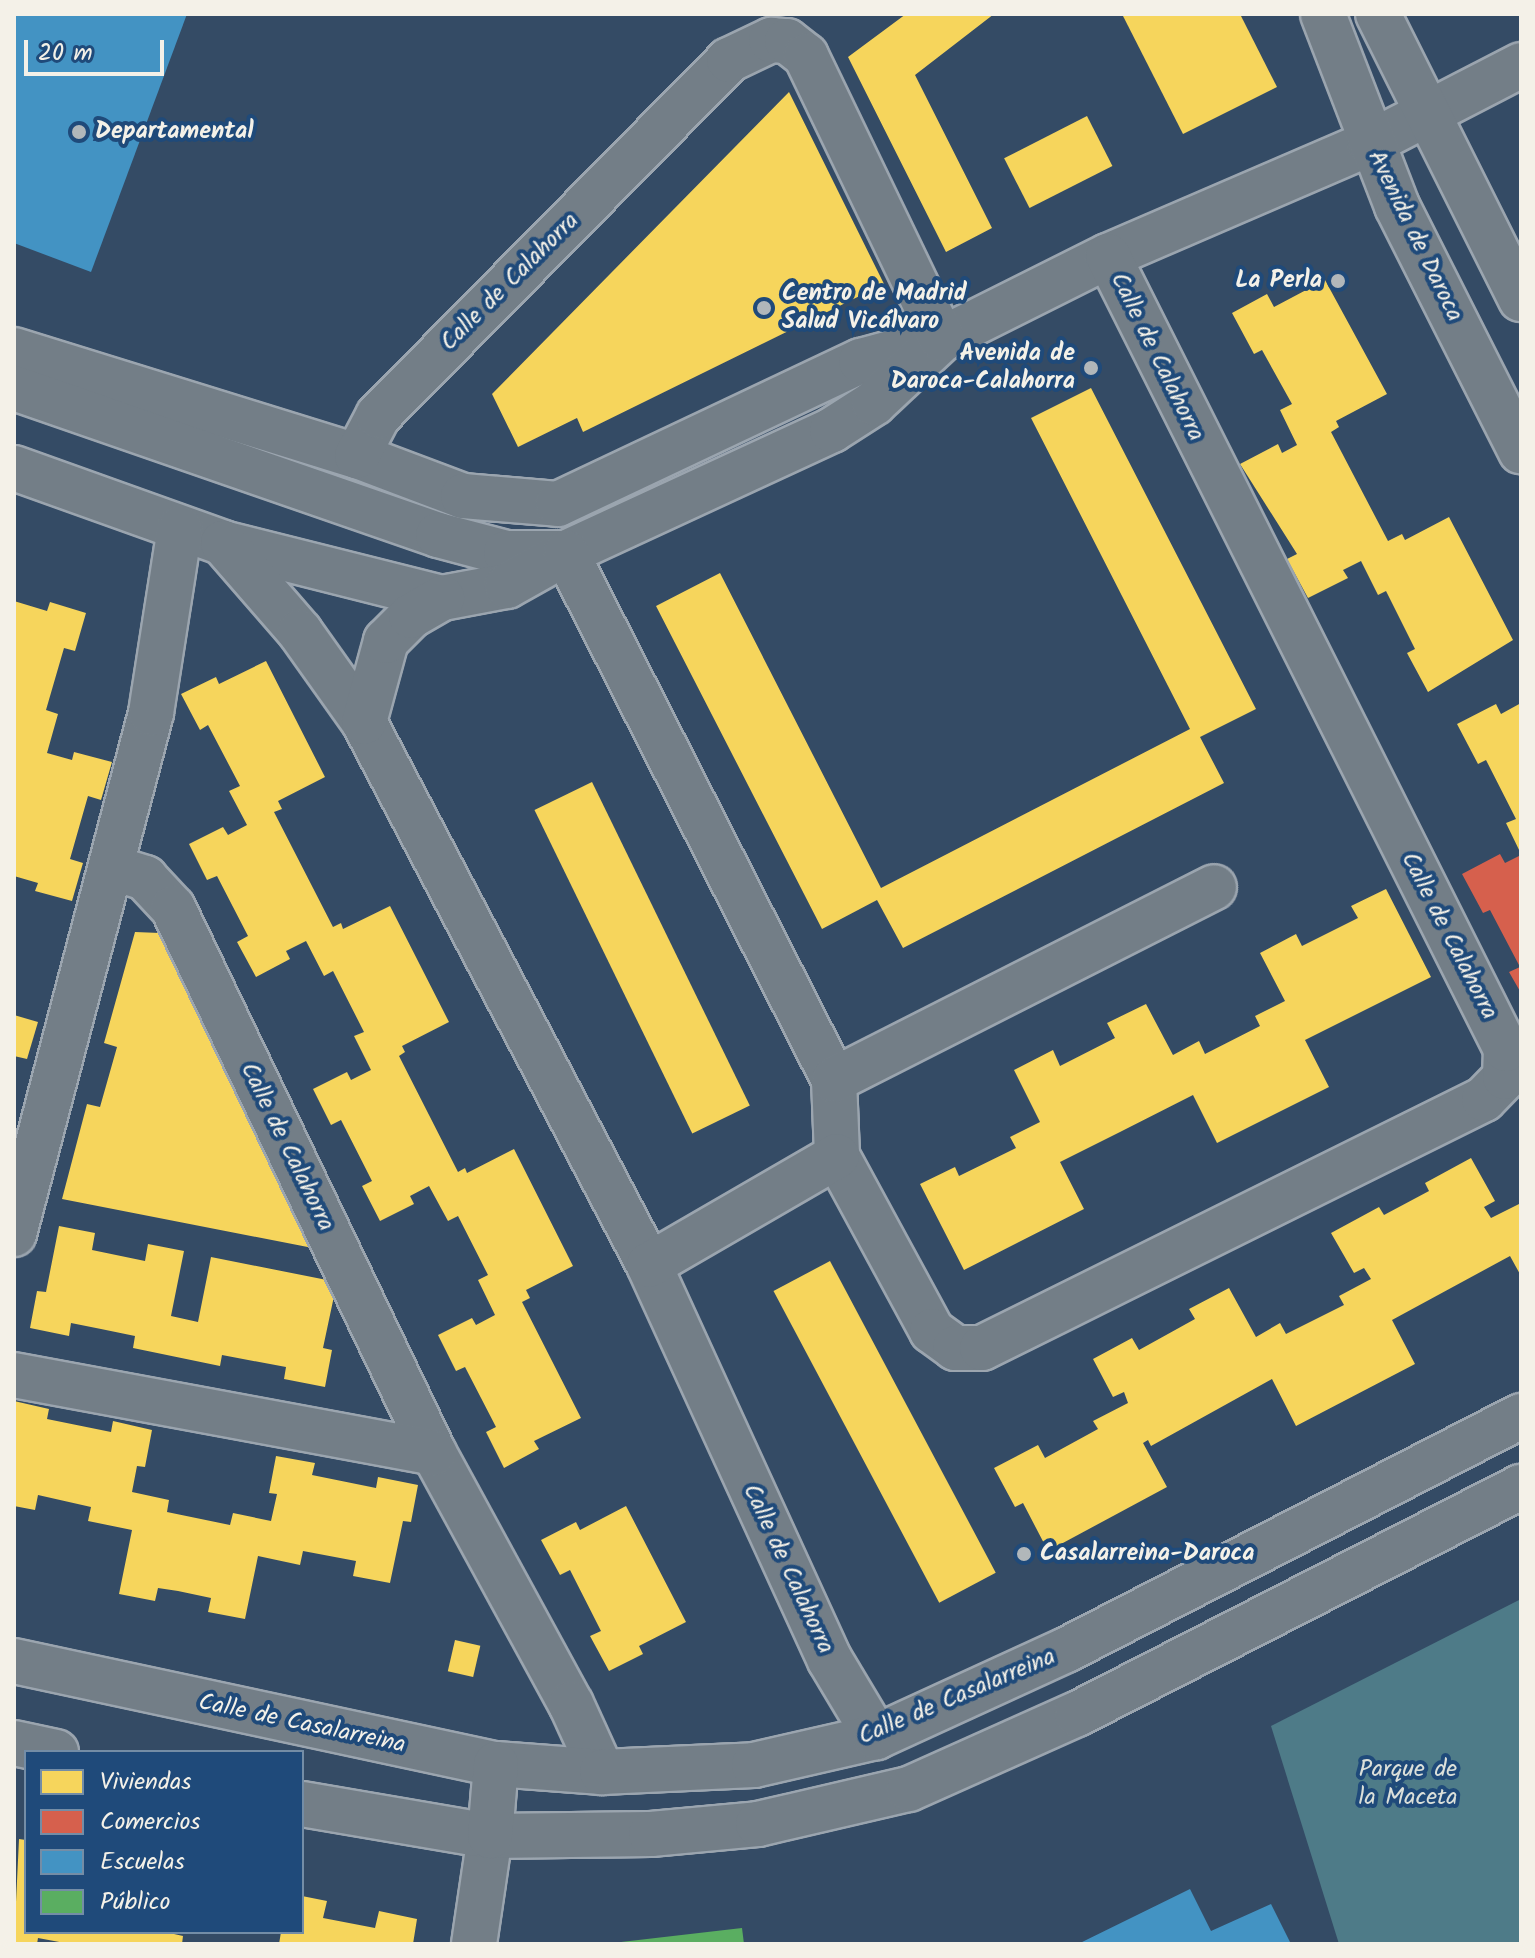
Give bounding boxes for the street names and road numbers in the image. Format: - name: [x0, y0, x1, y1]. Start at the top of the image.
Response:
- street label: Avenida de Daroca: [1361, 146, 1469, 326]
- street label: Calle de Calahorra: [435, 207, 585, 357]
- street label: Calle de Calahorra: [1104, 268, 1210, 446]
- street label: Calle de Calahorra: [1394, 848, 1504, 1024]
- street label: Calle de Calahorra: [234, 1058, 340, 1236]
- street label: Calle de Calahorra: [736, 1480, 840, 1658]
- street label: Calle de Casalarreina: [854, 1643, 1060, 1751]
- street label: Calle de Casalarreina: [196, 1688, 408, 1760]

